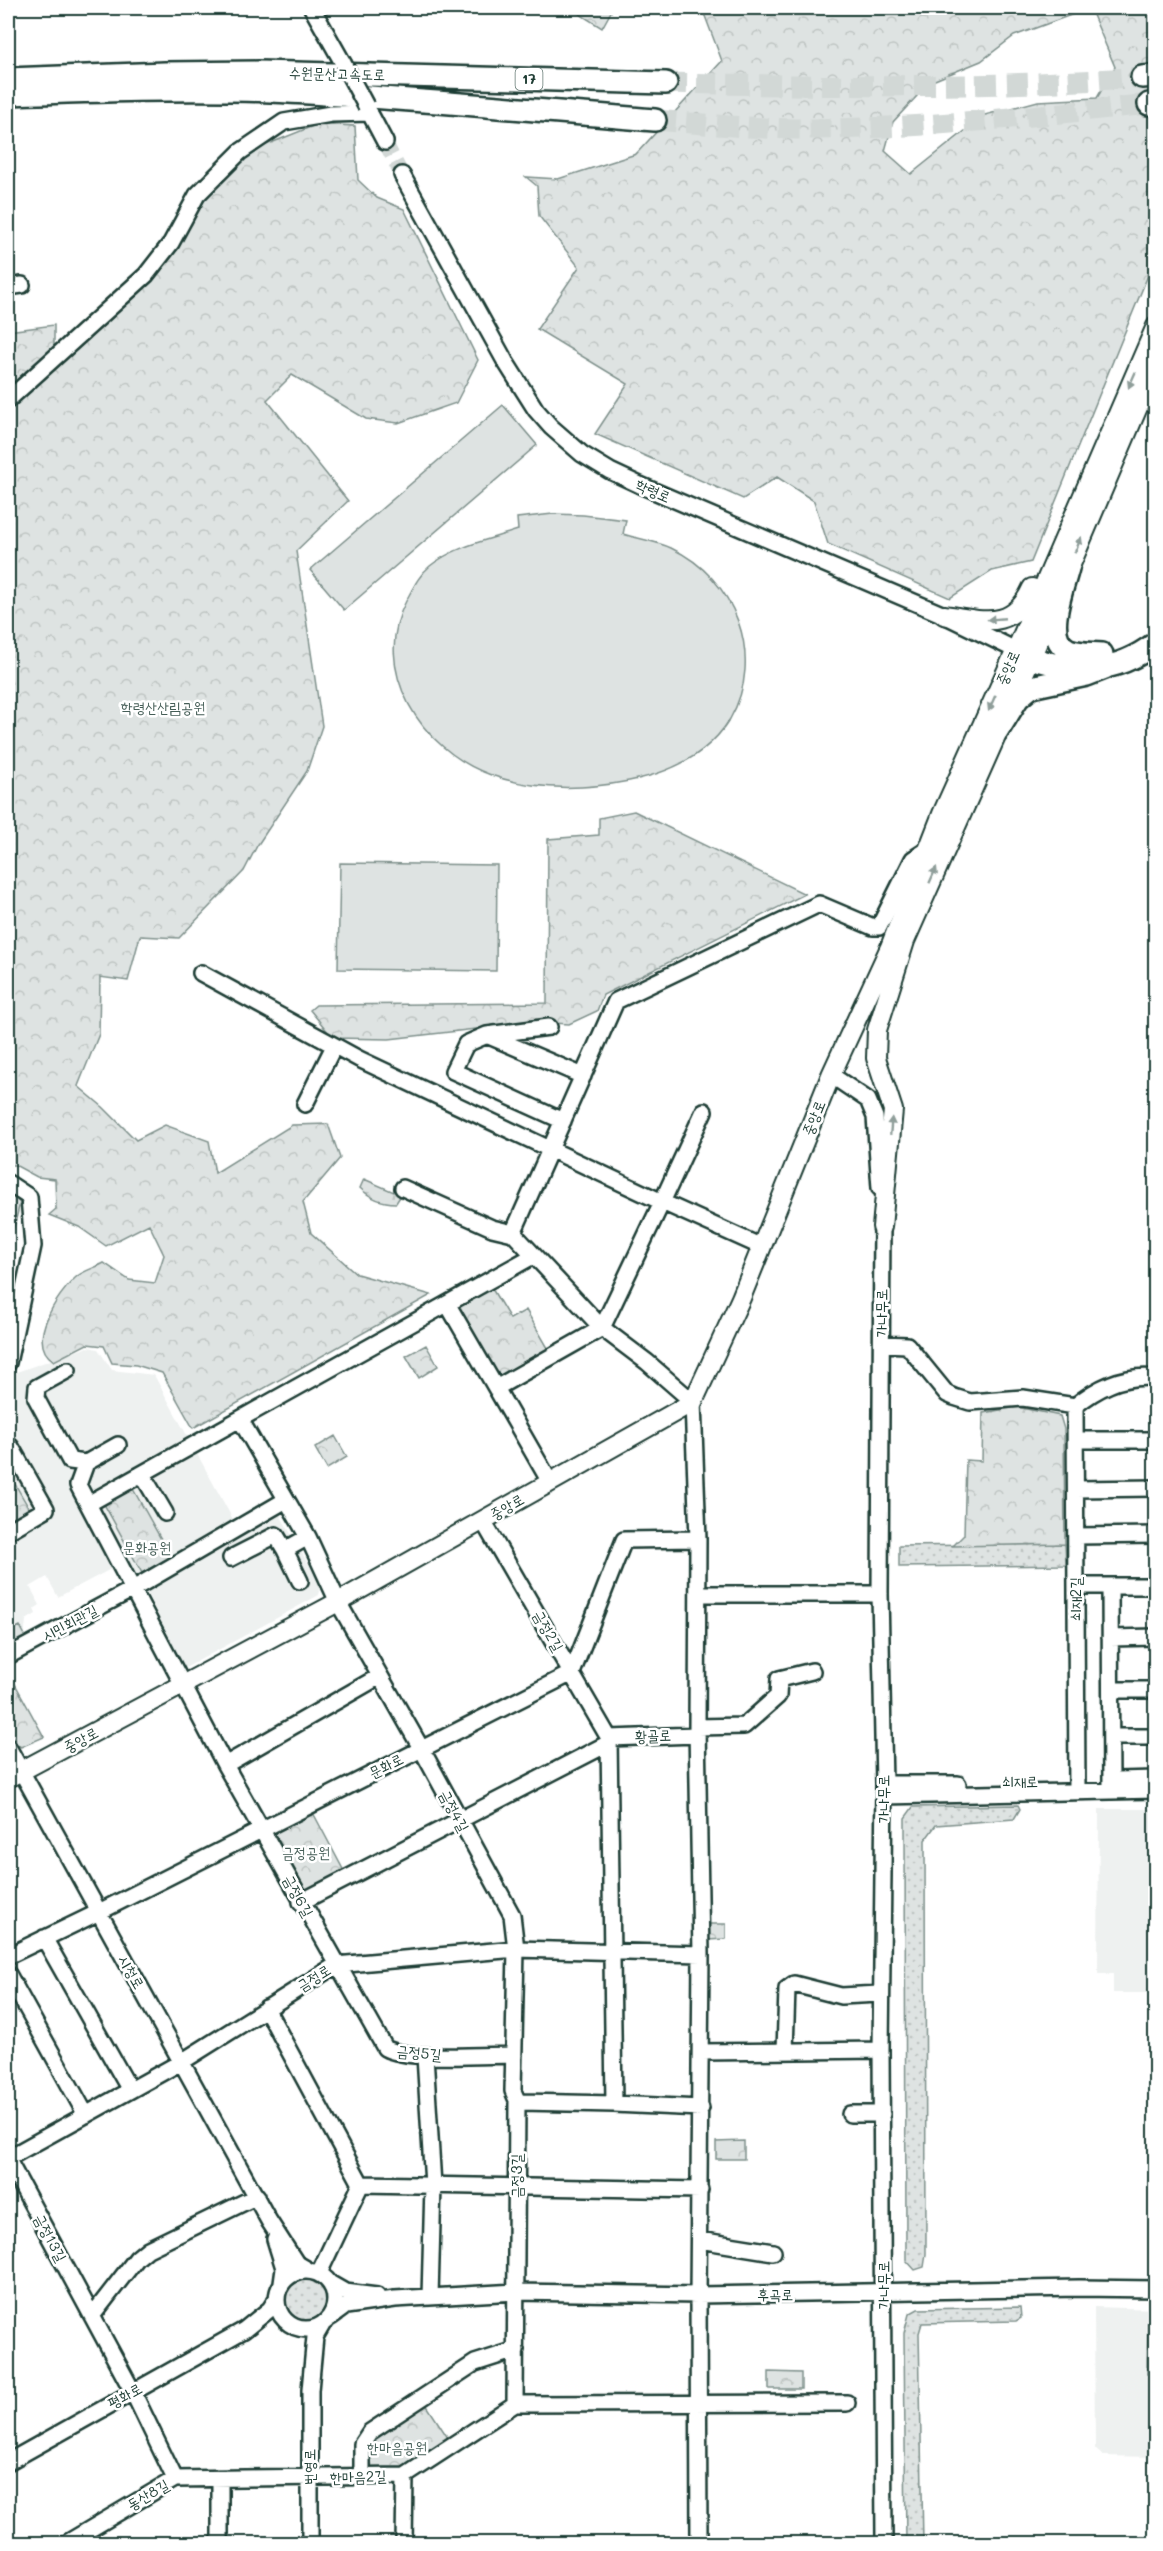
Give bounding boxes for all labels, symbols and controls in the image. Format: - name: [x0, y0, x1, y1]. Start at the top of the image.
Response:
- street label: 수원문산고속도로: [289, 62, 385, 84]
- road number: 17: [516, 68, 542, 90]
- one-way arrow: [1127, 371, 1136, 389]
- street label: 학령로: [633, 474, 674, 507]
- one-way arrow: [1073, 537, 1082, 554]
- one-way arrow: [987, 614, 1006, 624]
- street label: 중앙로: [991, 647, 1024, 688]
- one-way arrow: [987, 695, 997, 713]
- park label: 학령산산림공원: [121, 697, 205, 717]
- one-way arrow: [929, 866, 939, 884]
- street label: 중앙로: [797, 1097, 829, 1138]
- one-way arrow: [886, 1117, 896, 1136]
- street label: 가나무로: [871, 1289, 891, 1337]
- street label: 중앙로: [486, 1488, 527, 1524]
- park label: 문화공원: [123, 1537, 171, 1557]
- street label: 쇠재2길: [1065, 1577, 1085, 1621]
- street label: 시민회관길: [38, 1599, 101, 1645]
- street label: 금정2길: [529, 1606, 569, 1655]
- street label: 중앙로: [60, 1722, 101, 1756]
- street label: 황골로: [635, 1724, 671, 1746]
- street label: 문화로: [365, 1748, 406, 1782]
- street label: 쇠재로: [1002, 1771, 1038, 1791]
- street label: 가나무로: [873, 1775, 893, 1823]
- street label: 금정4길: [435, 1786, 474, 1835]
- park label: 금정공원: [282, 1842, 330, 1862]
- street label: 금정6길: [279, 1871, 319, 1920]
- street label: 시청로: [114, 1951, 150, 1992]
- street label: 금정로: [293, 1959, 334, 1995]
- street label: 금정5길: [396, 2040, 442, 2064]
- street label: 금정3길: [506, 2153, 526, 2199]
- street label: 금정13길: [30, 2210, 72, 2265]
- street label: 가나무로: [873, 2261, 893, 2309]
- street label: 후곡로: [757, 2284, 793, 2304]
- street label: 평화로: [104, 2378, 145, 2413]
- park label: 한마음공원: [367, 2437, 427, 2457]
- street label: 번영로: [299, 2449, 319, 2485]
- street label: 한마음2길: [329, 2465, 387, 2487]
- street label: 동산8길: [123, 2474, 172, 2514]

